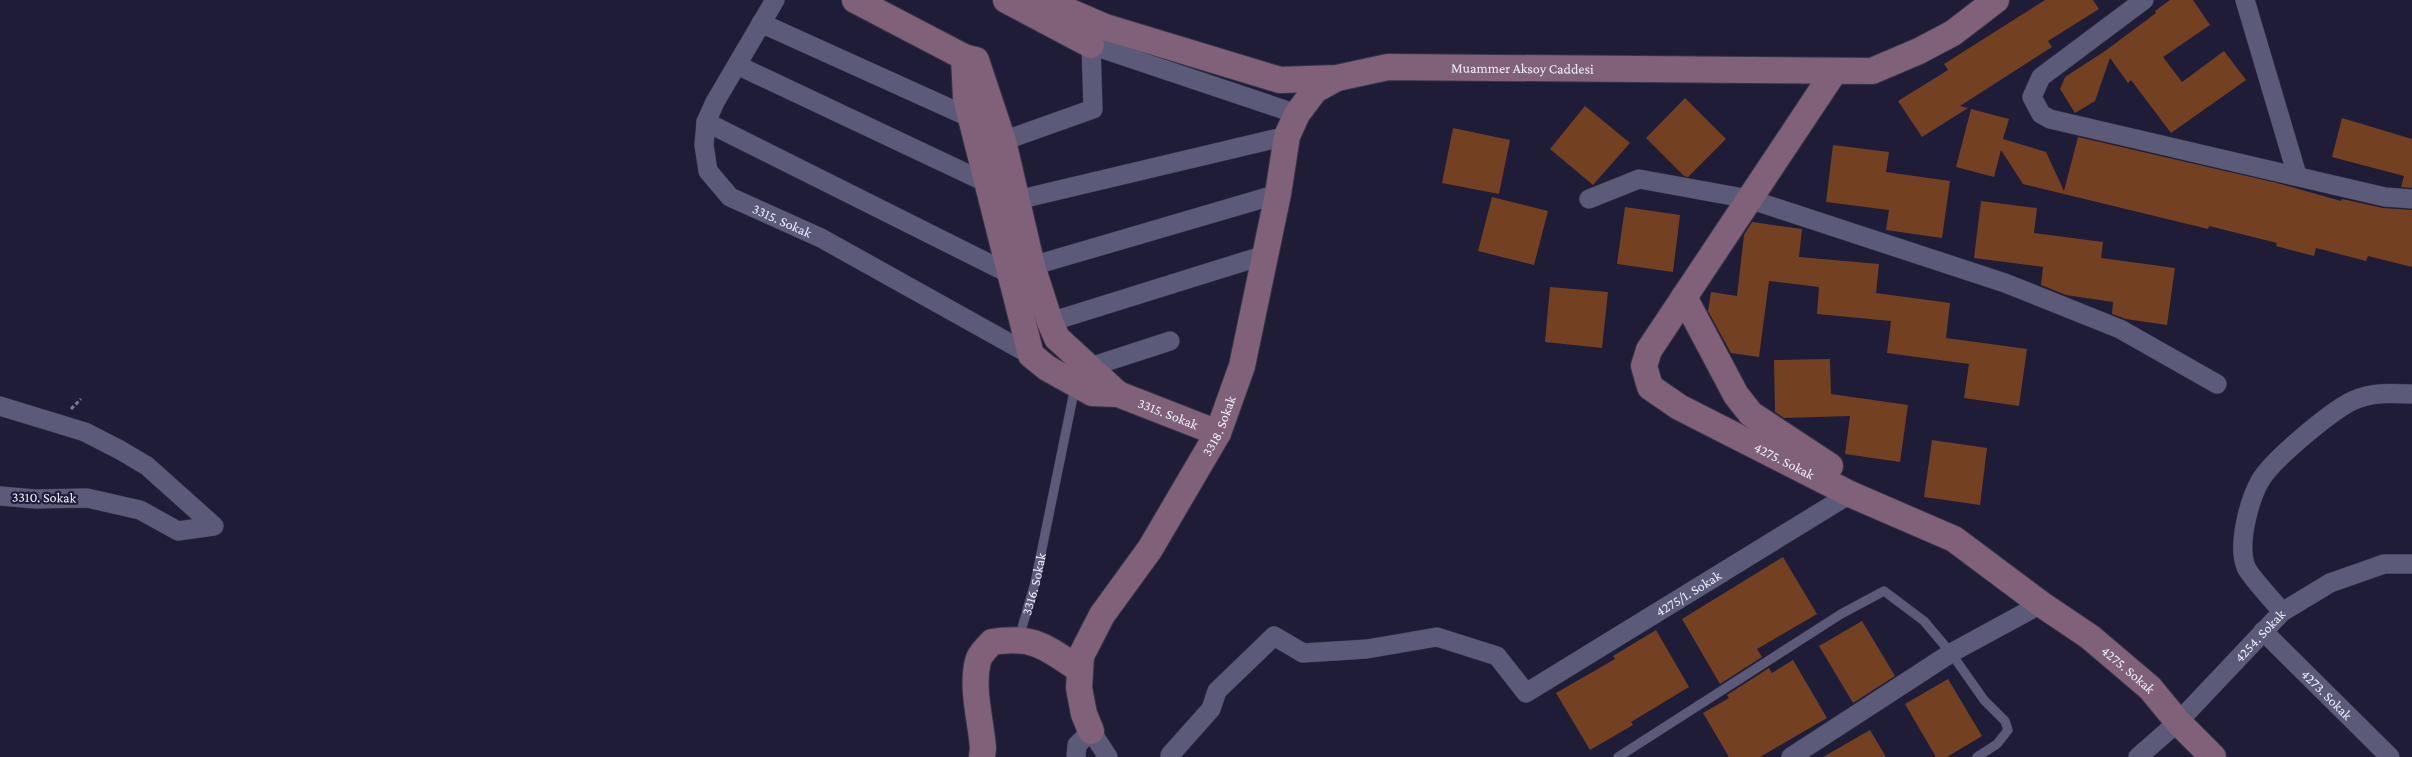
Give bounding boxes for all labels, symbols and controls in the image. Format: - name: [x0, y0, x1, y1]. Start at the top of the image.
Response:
- street label: Muammer Aksoy Caddesi: [1451, 60, 1594, 77]
- street label: 3315. Sokak: [750, 200, 815, 241]
- street label: 3318. Sokak: [1198, 393, 1239, 459]
- street label: 3315. Sokak: [1136, 395, 1201, 433]
- street label: 4275. Sokak: [1752, 439, 1817, 483]
- street label: 3310. Sokak: [12, 488, 77, 506]
- street label: 3316. Sokak: [1018, 551, 1049, 617]
- street label: 4275/1. Sokak: [1652, 567, 1724, 620]
- street label: 4254. Sokak: [2231, 606, 2289, 665]
- street label: 4275. Sokak: [2098, 642, 2159, 697]
- street label: 4273. Sokak: [2298, 666, 2356, 723]

